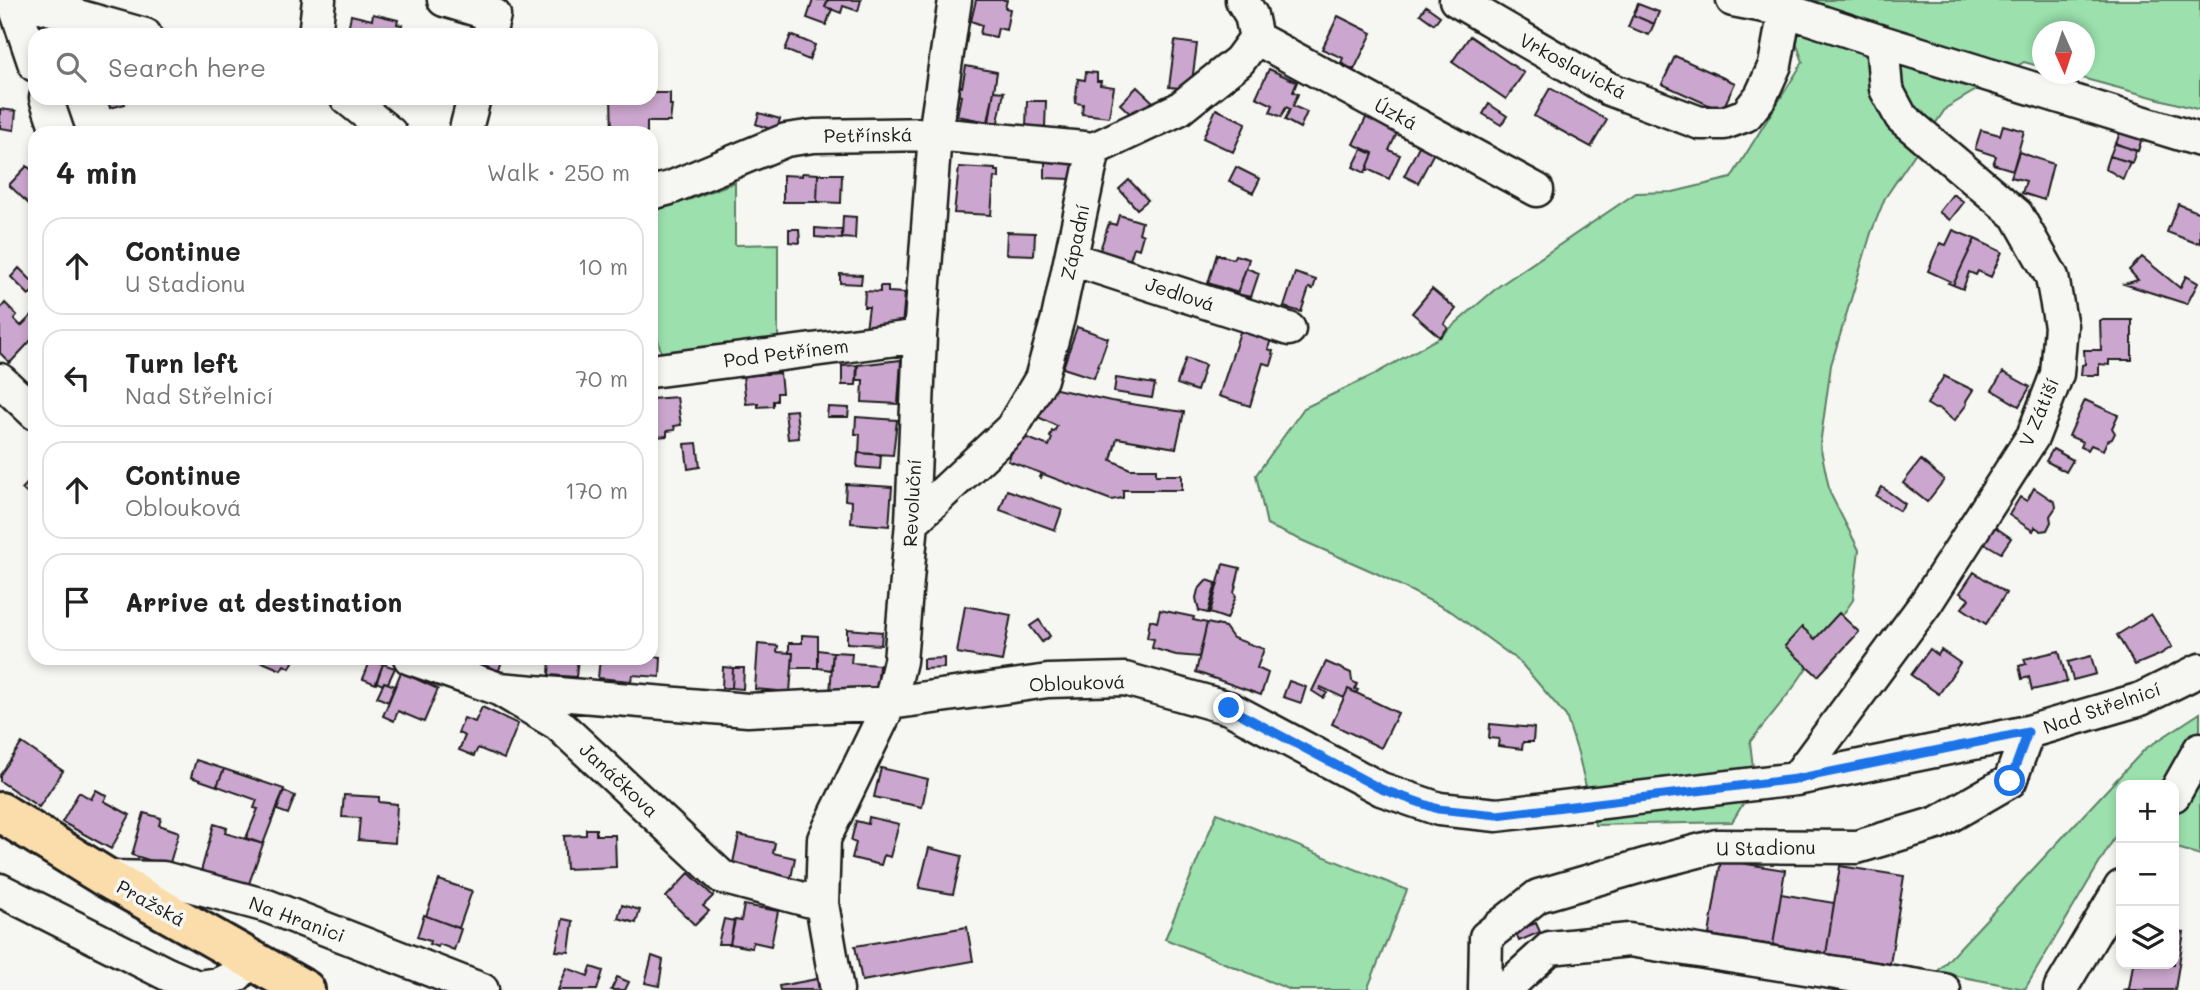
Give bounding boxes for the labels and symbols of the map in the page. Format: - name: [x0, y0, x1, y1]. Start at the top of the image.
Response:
- north arrow: [2032, 21, 2095, 84]
- street label: Vrkoslavická: [1515, 27, 1631, 104]
- street label: Úzká: [1370, 92, 1422, 135]
- street label: Petřínská: [823, 121, 913, 148]
- street label: Západní: [1054, 202, 1095, 282]
- street label: Jedlová: [1142, 271, 1218, 316]
- street label: Pod Petřínem: [722, 332, 850, 373]
- street label: V Zátiší: [2013, 374, 2064, 450]
- street label: Revoluční: [897, 458, 926, 548]
- street label: Oblouková: [1029, 668, 1125, 697]
- street label: Nad Střelnicí: [2040, 676, 2164, 739]
- route end: [1213, 692, 1244, 723]
- street label: Janáčkova: [575, 737, 664, 823]
- route start: [1994, 765, 2025, 796]
- street label: U Stadionu: [1716, 834, 1816, 861]
- street label: Pražská: [113, 874, 190, 932]
- street label: Na Hranici: [246, 890, 349, 947]

